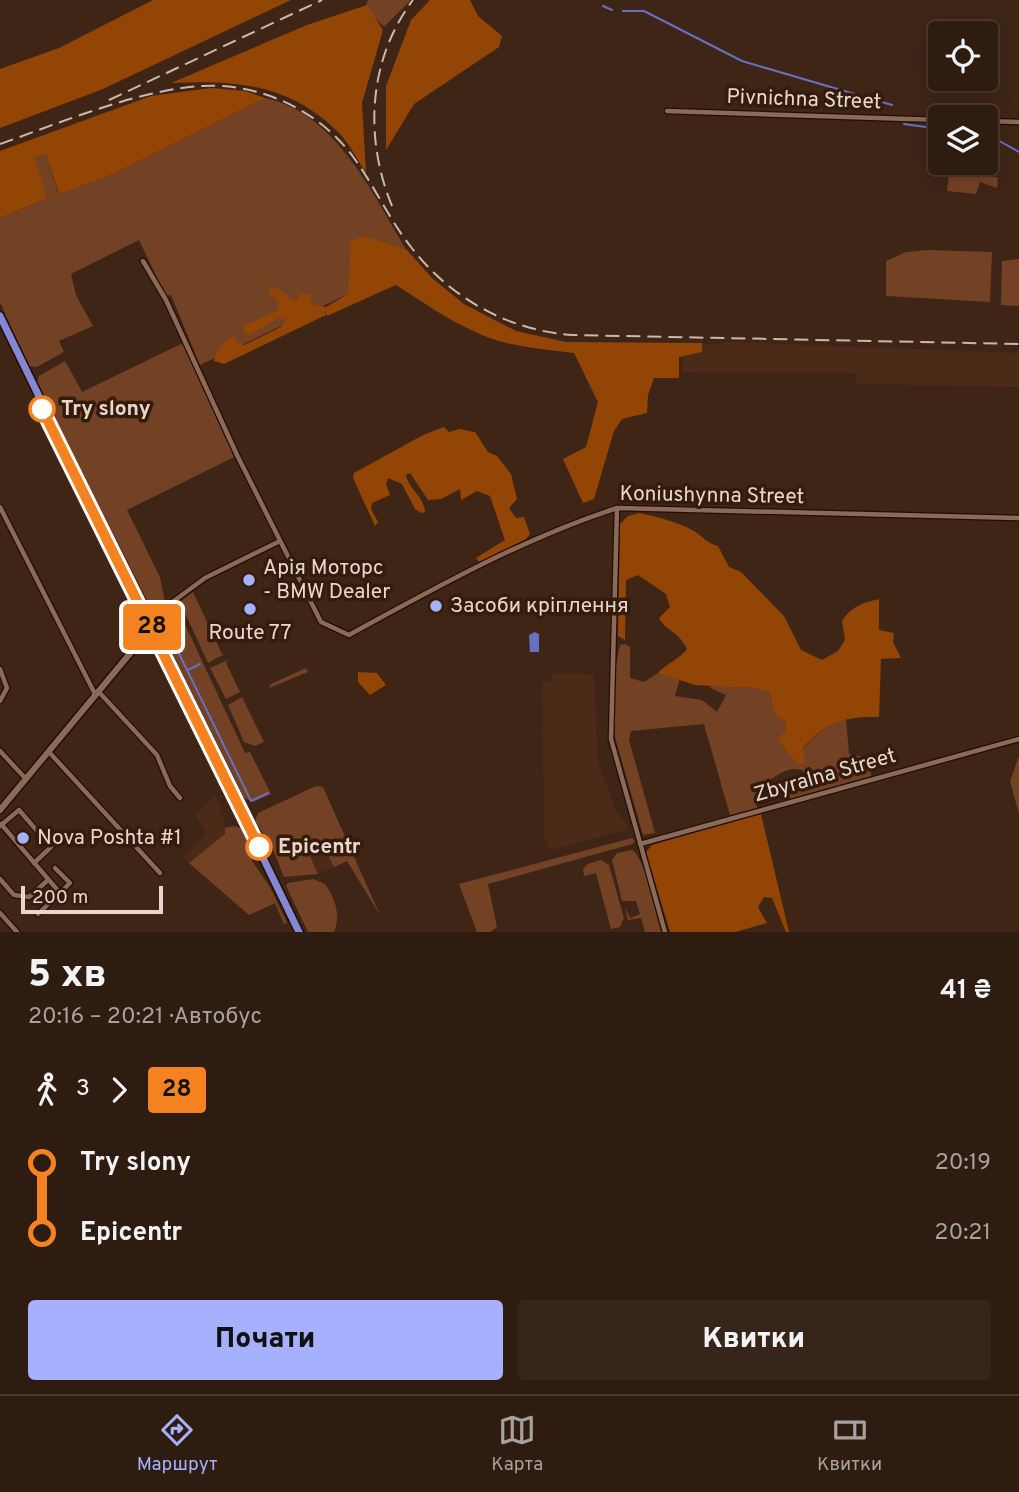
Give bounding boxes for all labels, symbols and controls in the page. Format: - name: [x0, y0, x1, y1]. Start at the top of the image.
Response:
- map controls: [928, 21, 998, 175]
- button: locate: [928, 21, 998, 91]
- street label: Pivnichna Street: [726, 84, 882, 116]
- button: layers: [928, 105, 998, 175]
- marker: Try slony: [29, 396, 55, 422]
- place label: Try slony: [61, 396, 151, 423]
- street label: Koniushynna Street: [619, 481, 805, 511]
- place label: Арія Моторс - BMW Dealer: [263, 555, 390, 606]
- marker: Арія Моторс - BMW Dealer: [241, 572, 257, 588]
- place label: Засоби кріплення: [450, 593, 629, 620]
- marker: Засоби кріплення: [428, 598, 444, 614]
- marker: Route 77: [242, 601, 258, 617]
- line badge: 28: [120, 604, 184, 650]
- text: 28: [137, 612, 167, 642]
- place label: Route 77: [209, 620, 291, 647]
- street label: Zbyralna Street: [751, 743, 899, 809]
- place label: Nova Poshta #1: [37, 825, 182, 852]
- marker: Nova Poshta #1: [15, 830, 31, 846]
- marker: Epicentr: [246, 834, 272, 860]
- place label: Epicentr: [278, 834, 361, 861]
- scale bar: [21, 883, 163, 915]
- text: 200 m: [32, 886, 88, 910]
- text: 5 хв: [28, 952, 107, 1001]
- text: 41 ₴: [940, 975, 991, 1008]
- text: 20:16 – 20:21 · Автобус: [28, 1003, 262, 1032]
- icon: walk: [28, 1071, 66, 1109]
- icon: forward: [100, 1071, 138, 1109]
- text: 3: [76, 1075, 90, 1104]
- text: 28: [162, 1075, 192, 1105]
- text: Try slony: [80, 1147, 191, 1180]
- text: 20:19: [935, 1149, 991, 1178]
- text: Epicentr: [80, 1217, 182, 1250]
- text: 20:21: [934, 1219, 991, 1248]
- button: Почати: [28, 1300, 503, 1380]
- button: Квитки: [517, 1300, 991, 1380]
- tab: Маршрут: [137, 1411, 218, 1477]
- tab: Карта: [491, 1411, 543, 1477]
- tab: Квитки: [817, 1411, 882, 1477]

